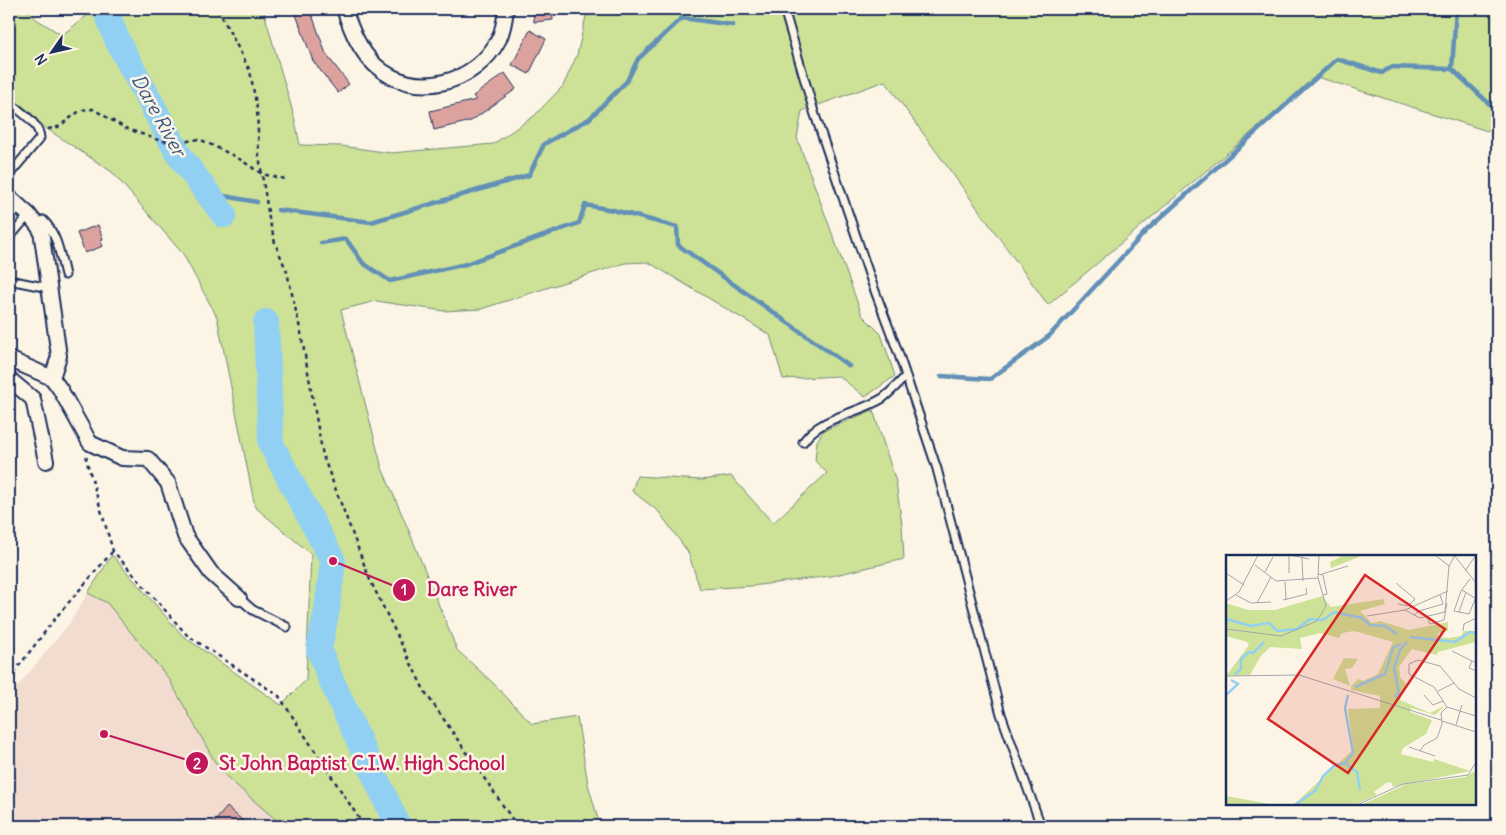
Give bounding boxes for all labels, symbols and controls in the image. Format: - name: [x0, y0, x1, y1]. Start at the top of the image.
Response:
- north arrow: [28, 28, 78, 78]
- text: N: [31, 50, 51, 68]
- water label: Dare River: [127, 70, 192, 162]
- inset map: [1226, 555, 1476, 805]
- callout: Dare River: [392, 573, 526, 607]
- text: Dare River: [427, 577, 517, 601]
- text: 1: [401, 580, 407, 599]
- callout: St John Baptist C.I.W. High School: [184, 746, 515, 780]
- text: St John Baptist C.I.W. High School: [219, 751, 505, 775]
- text: 2: [193, 754, 201, 773]

